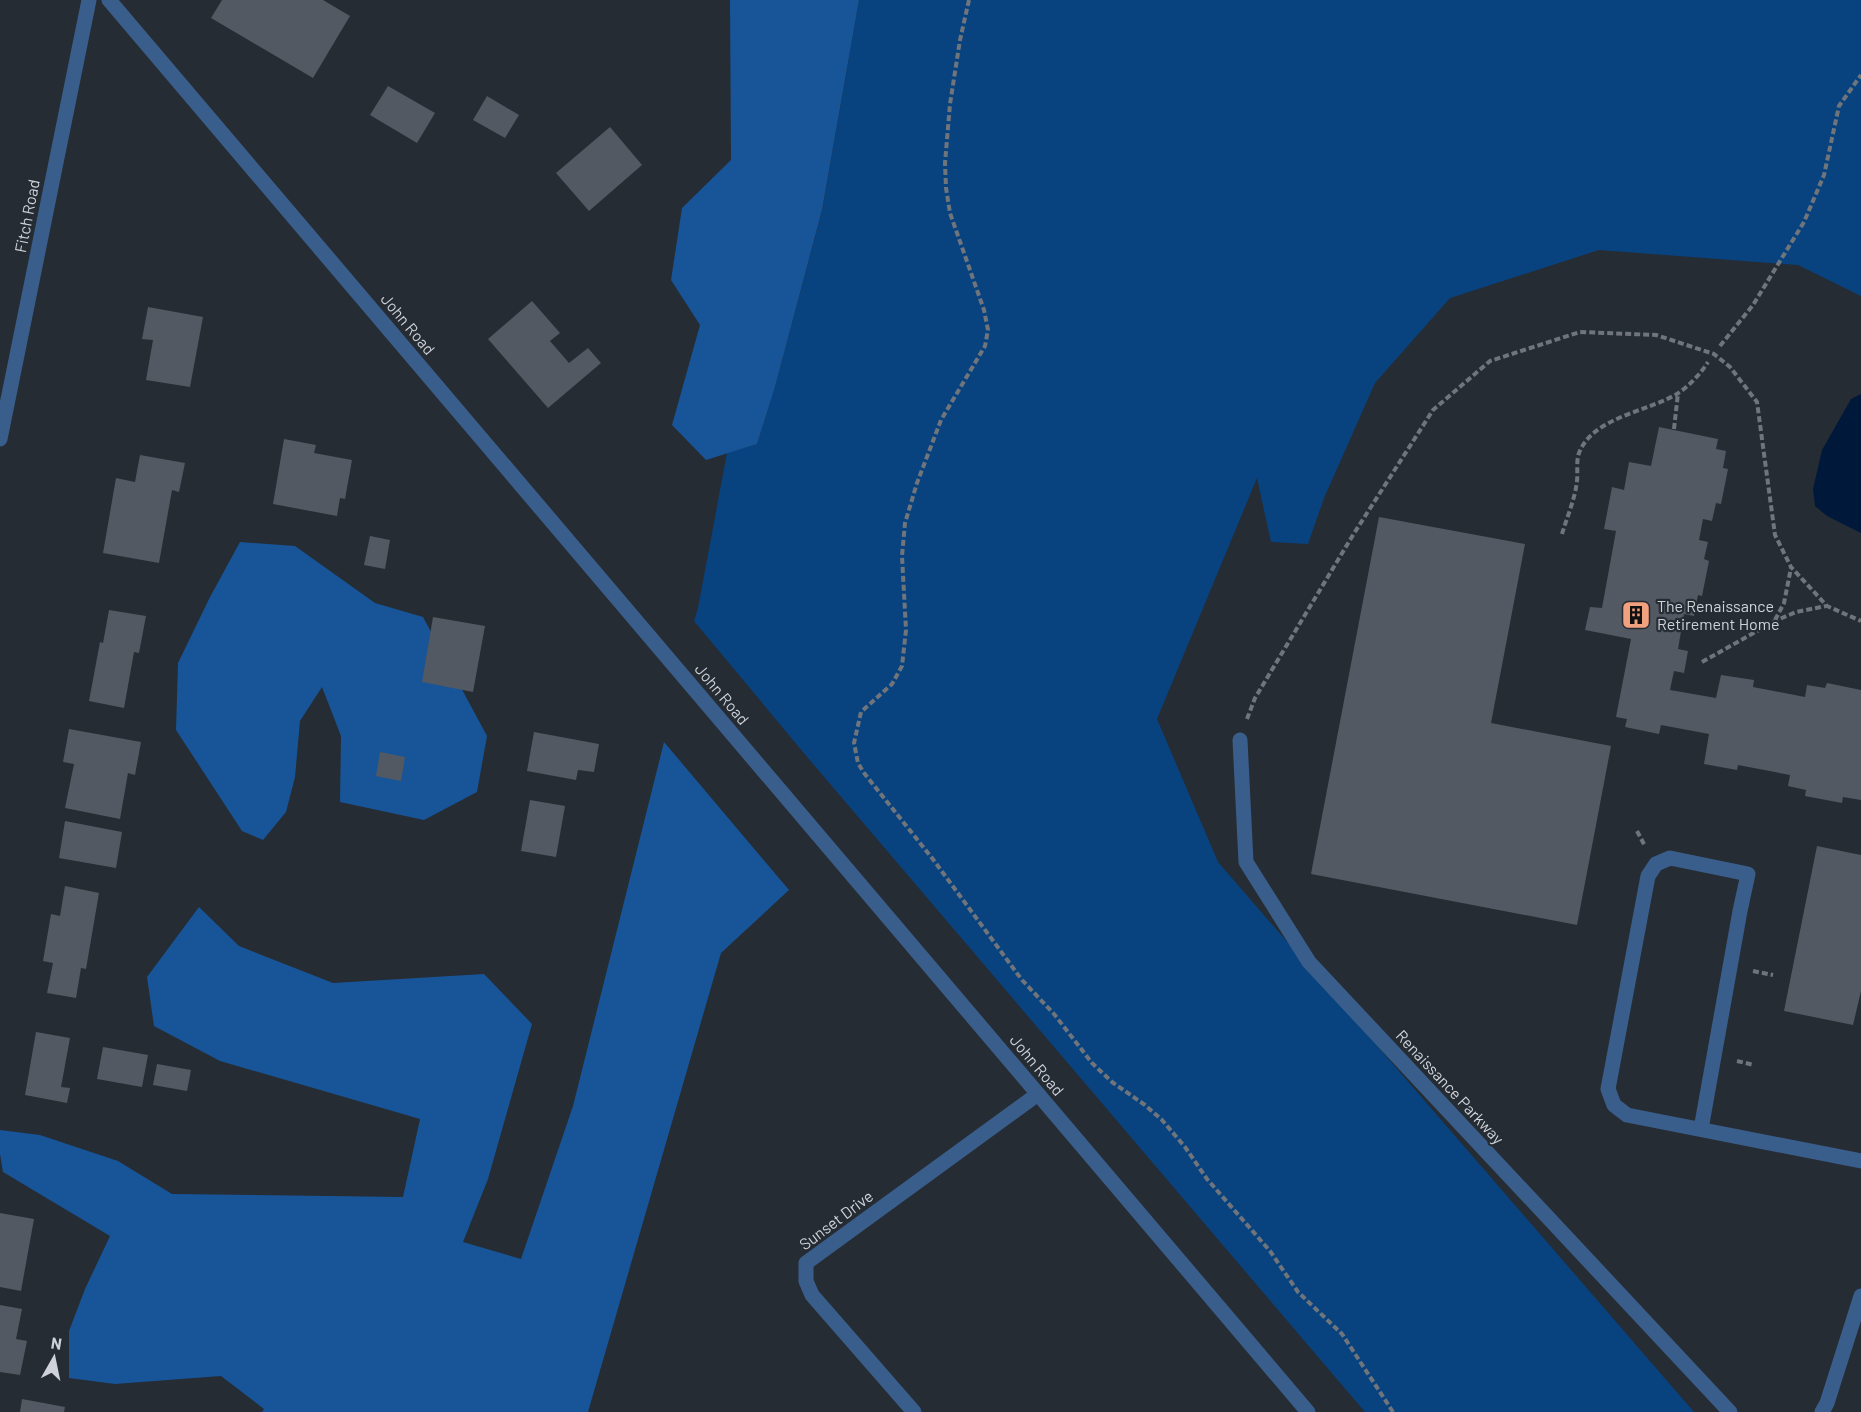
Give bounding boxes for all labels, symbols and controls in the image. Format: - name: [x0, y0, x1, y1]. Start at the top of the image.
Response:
- street label: Fitch Road: [10, 178, 43, 254]
- street label: John Road: [377, 289, 439, 358]
- place label: The Renaissance Retirement Home: [1657, 596, 1779, 633]
- building icon: The Renaissance Retirement Home: [1620, 599, 1652, 631]
- street label: John Road: [691, 659, 753, 728]
- street label: Renaissance Parkway: [1393, 1026, 1509, 1148]
- street label: John Road: [1006, 1030, 1068, 1099]
- street label: Sunset Drive: [795, 1186, 876, 1253]
- north arrow: [24, 1328, 84, 1388]
- text: N: [50, 1332, 63, 1353]

